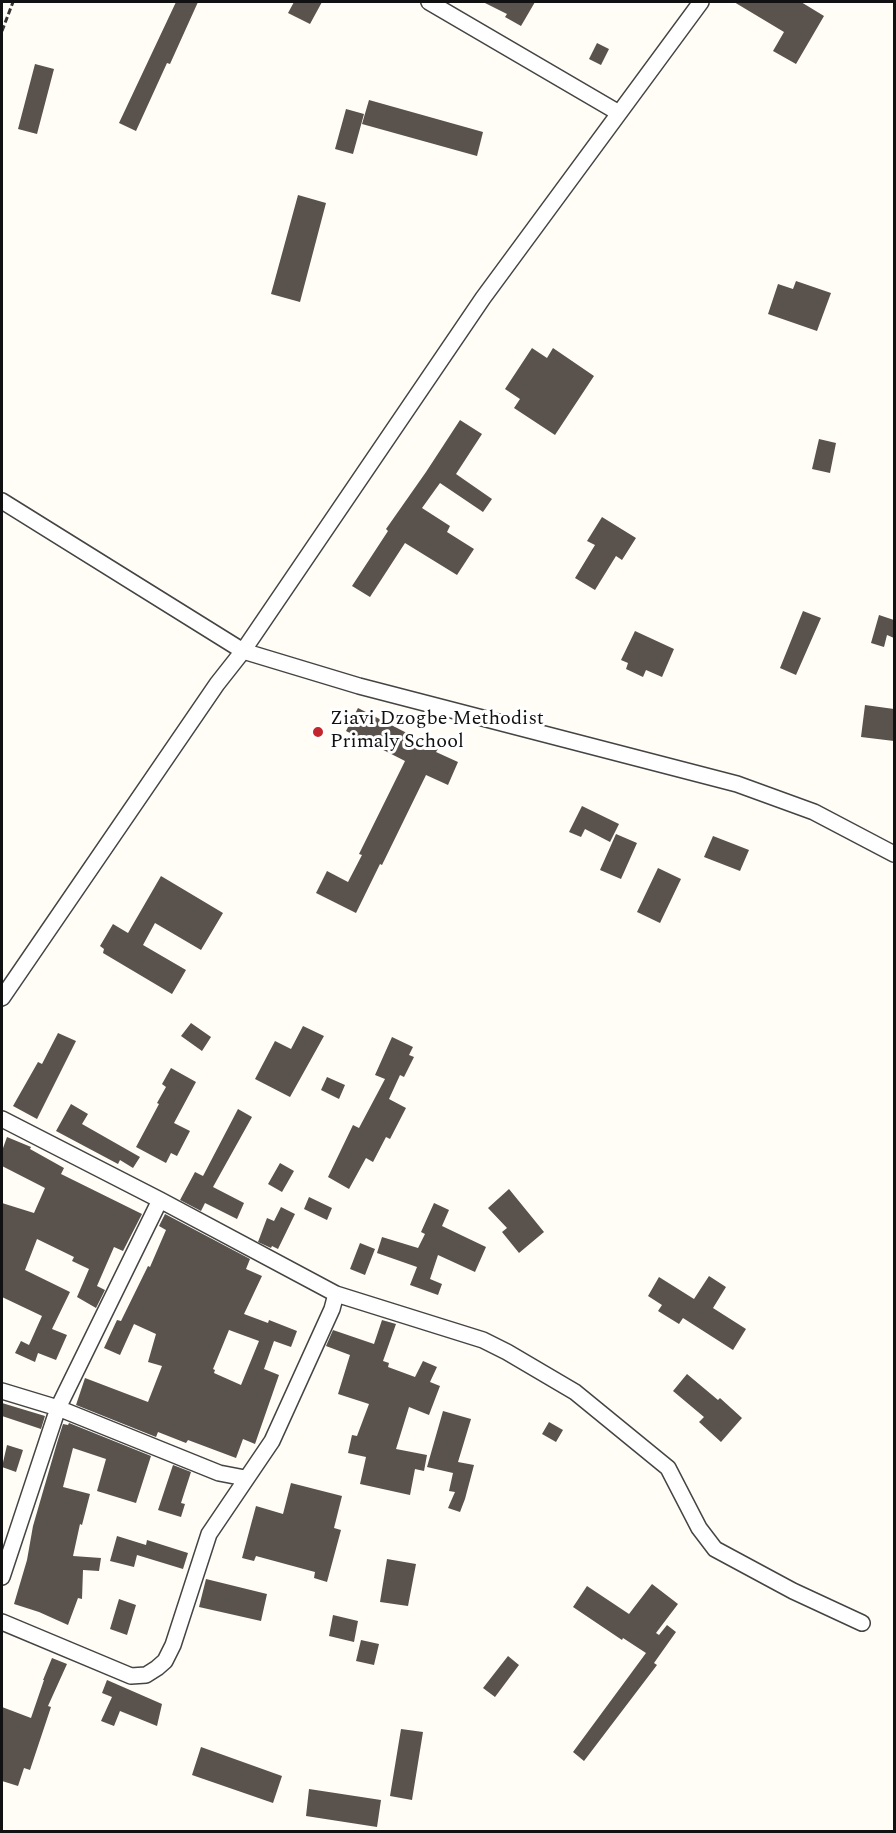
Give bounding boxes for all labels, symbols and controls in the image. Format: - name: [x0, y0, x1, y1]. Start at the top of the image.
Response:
- place label: Ziavi Dzogbe Methodist Primaly School: [330, 708, 544, 755]
- marker: Ziavi Dzogbe Methodist Primaly School: [311, 725, 325, 739]

